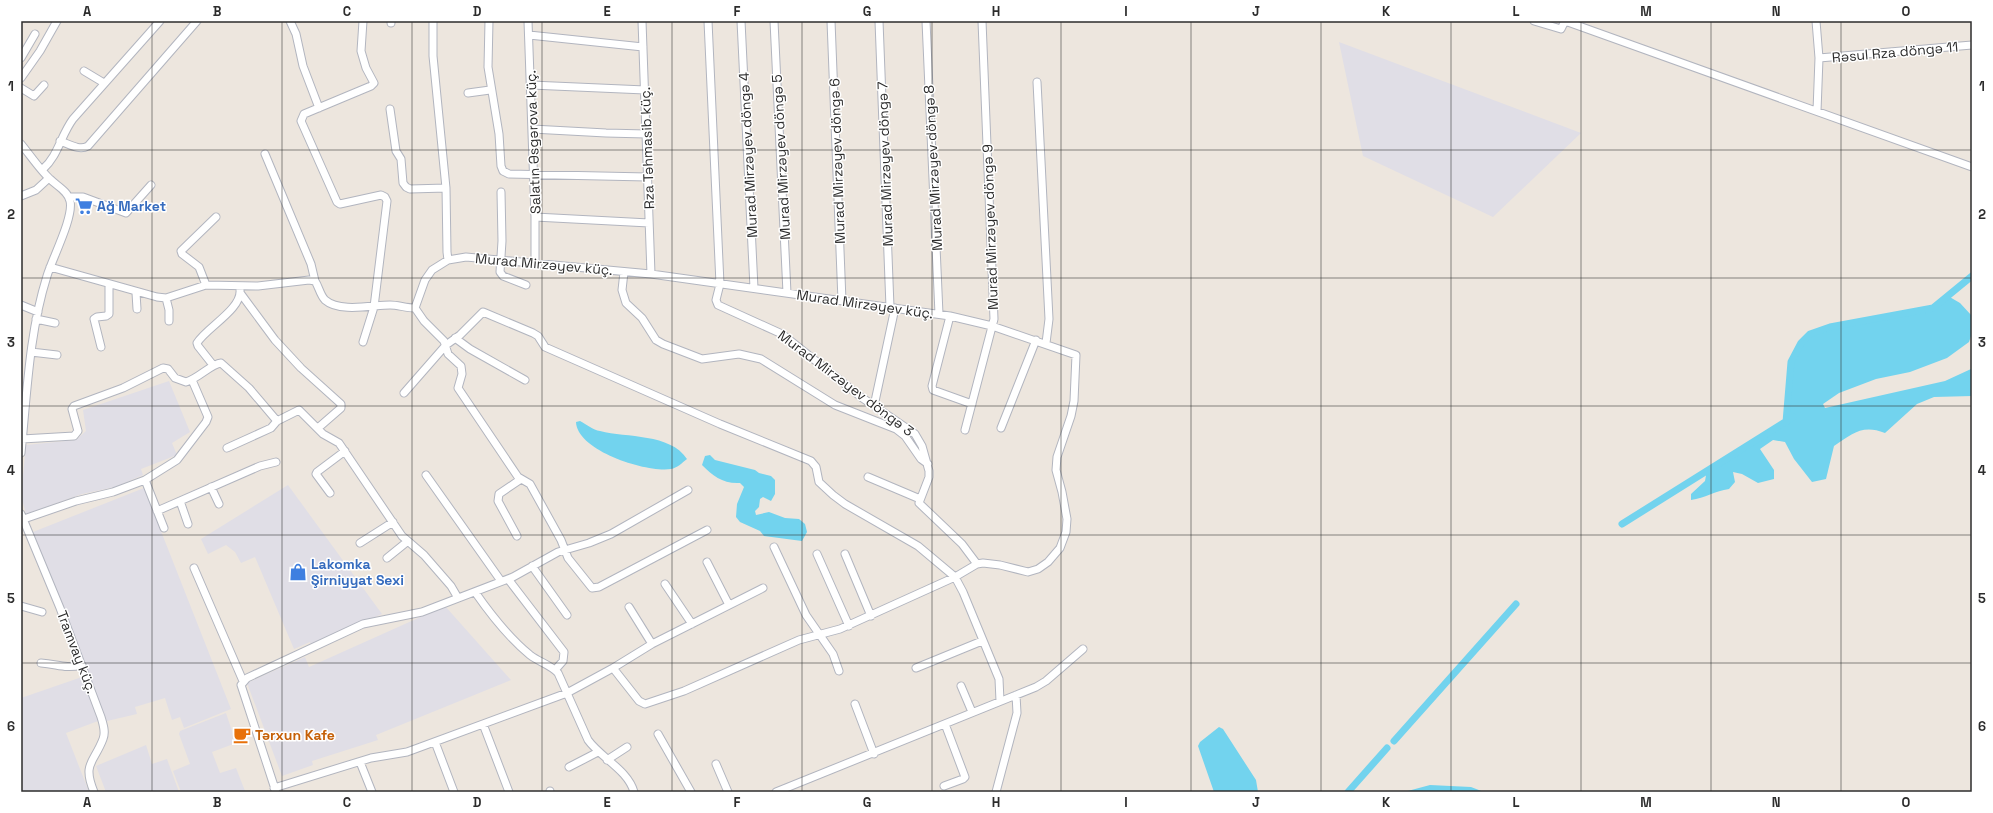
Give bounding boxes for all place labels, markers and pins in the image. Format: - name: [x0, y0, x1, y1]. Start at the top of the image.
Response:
- supermarket icon: Ağ Market: [74, 196, 94, 216]
- place label: Ağ Market: [97, 197, 166, 215]
- place label: Lakomka Şirniyyat Sexi: [311, 555, 404, 589]
- shop icon: Lakomka Şirniyyat Sexi: [288, 562, 308, 582]
- cafe icon: Tərxun Kafe: [232, 725, 252, 745]
- place label: Tərxun Kafe: [255, 726, 335, 744]

